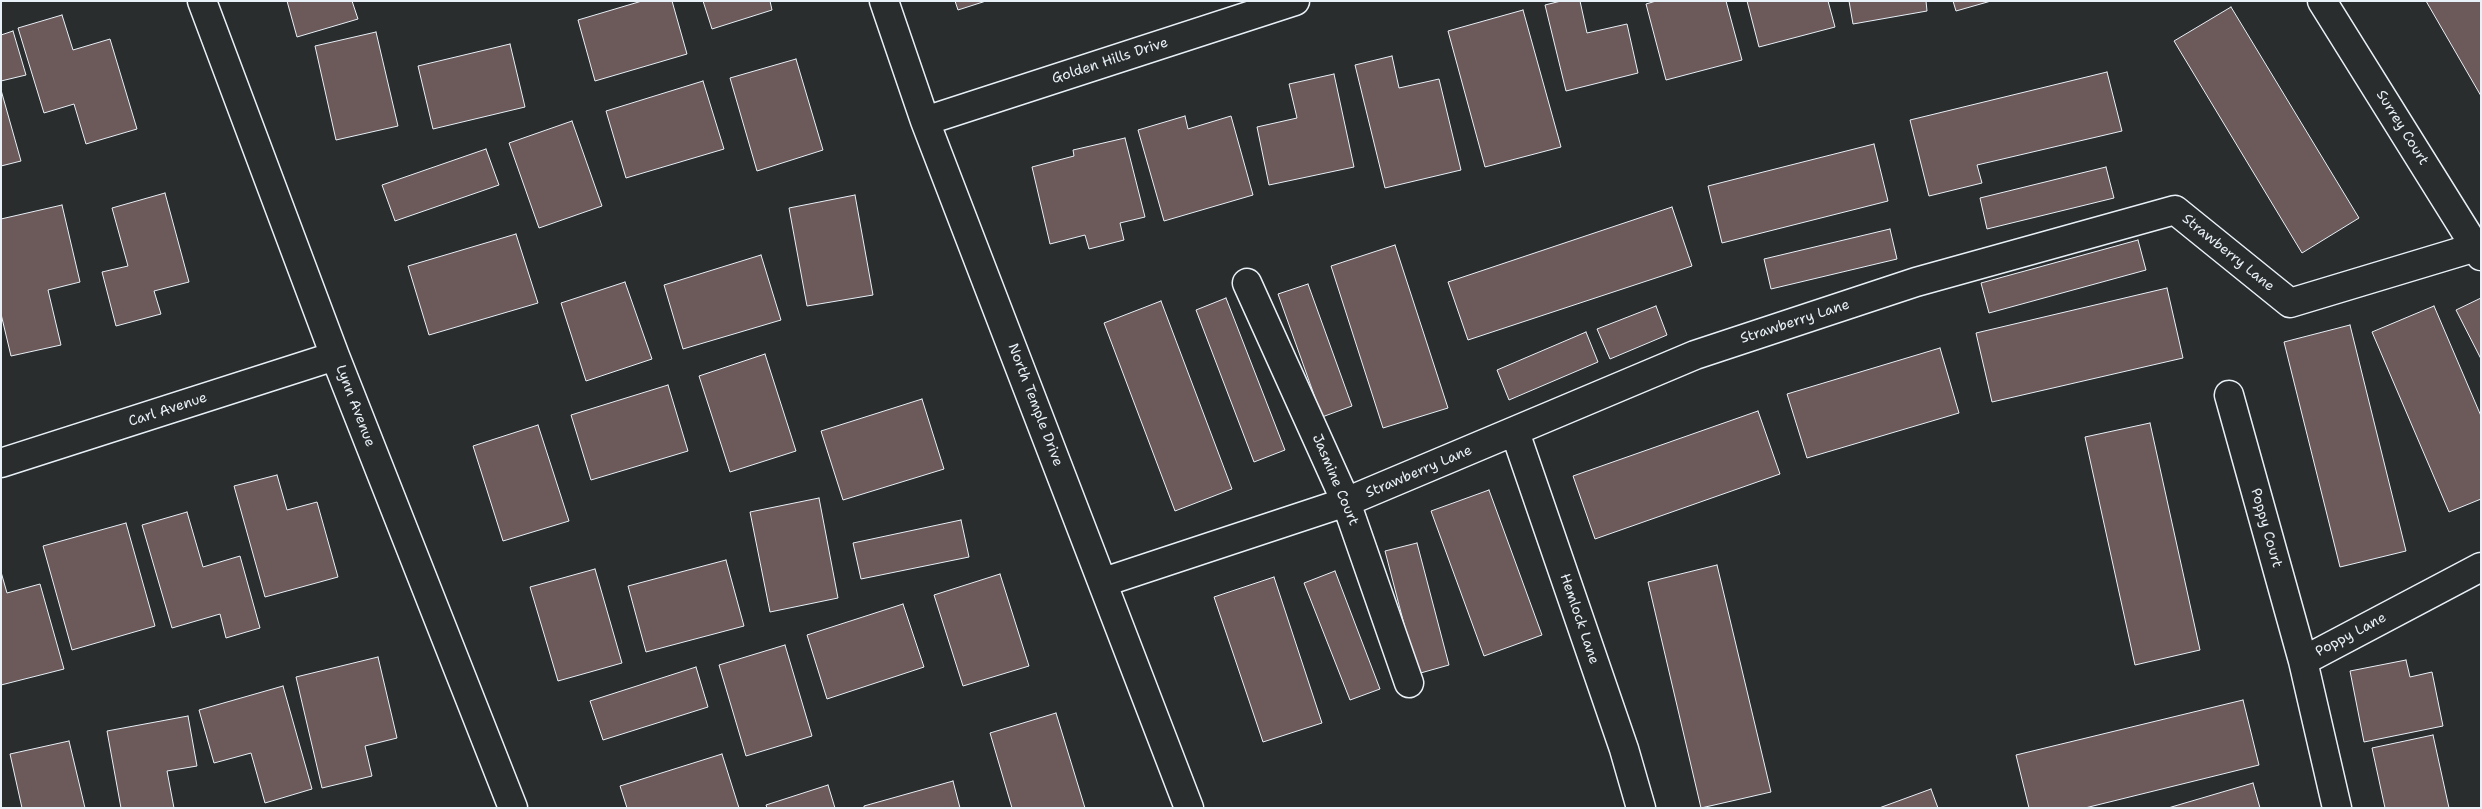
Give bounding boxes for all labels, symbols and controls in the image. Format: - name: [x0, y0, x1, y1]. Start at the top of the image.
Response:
- street label: Golden Hills Drive: [1050, 34, 1170, 88]
- street label: Surrey Court: [2372, 87, 2432, 169]
- street label: Strawberry Lane: [2179, 211, 2277, 295]
- street label: Strawberry Lane: [1738, 296, 1852, 348]
- street label: North Temple Drive: [1004, 341, 1066, 469]
- street label: Lynn Avenue: [332, 363, 378, 449]
- street label: Carl Avenue: [127, 389, 209, 431]
- street label: Jasmine Court: [1308, 432, 1362, 528]
- street label: Strawberry Lane: [1363, 442, 1475, 502]
- street label: Poppy Court: [2247, 486, 2285, 570]
- street label: Hemlock Lane: [1556, 572, 1602, 666]
- street label: Poppy Lane: [2313, 609, 2389, 661]

